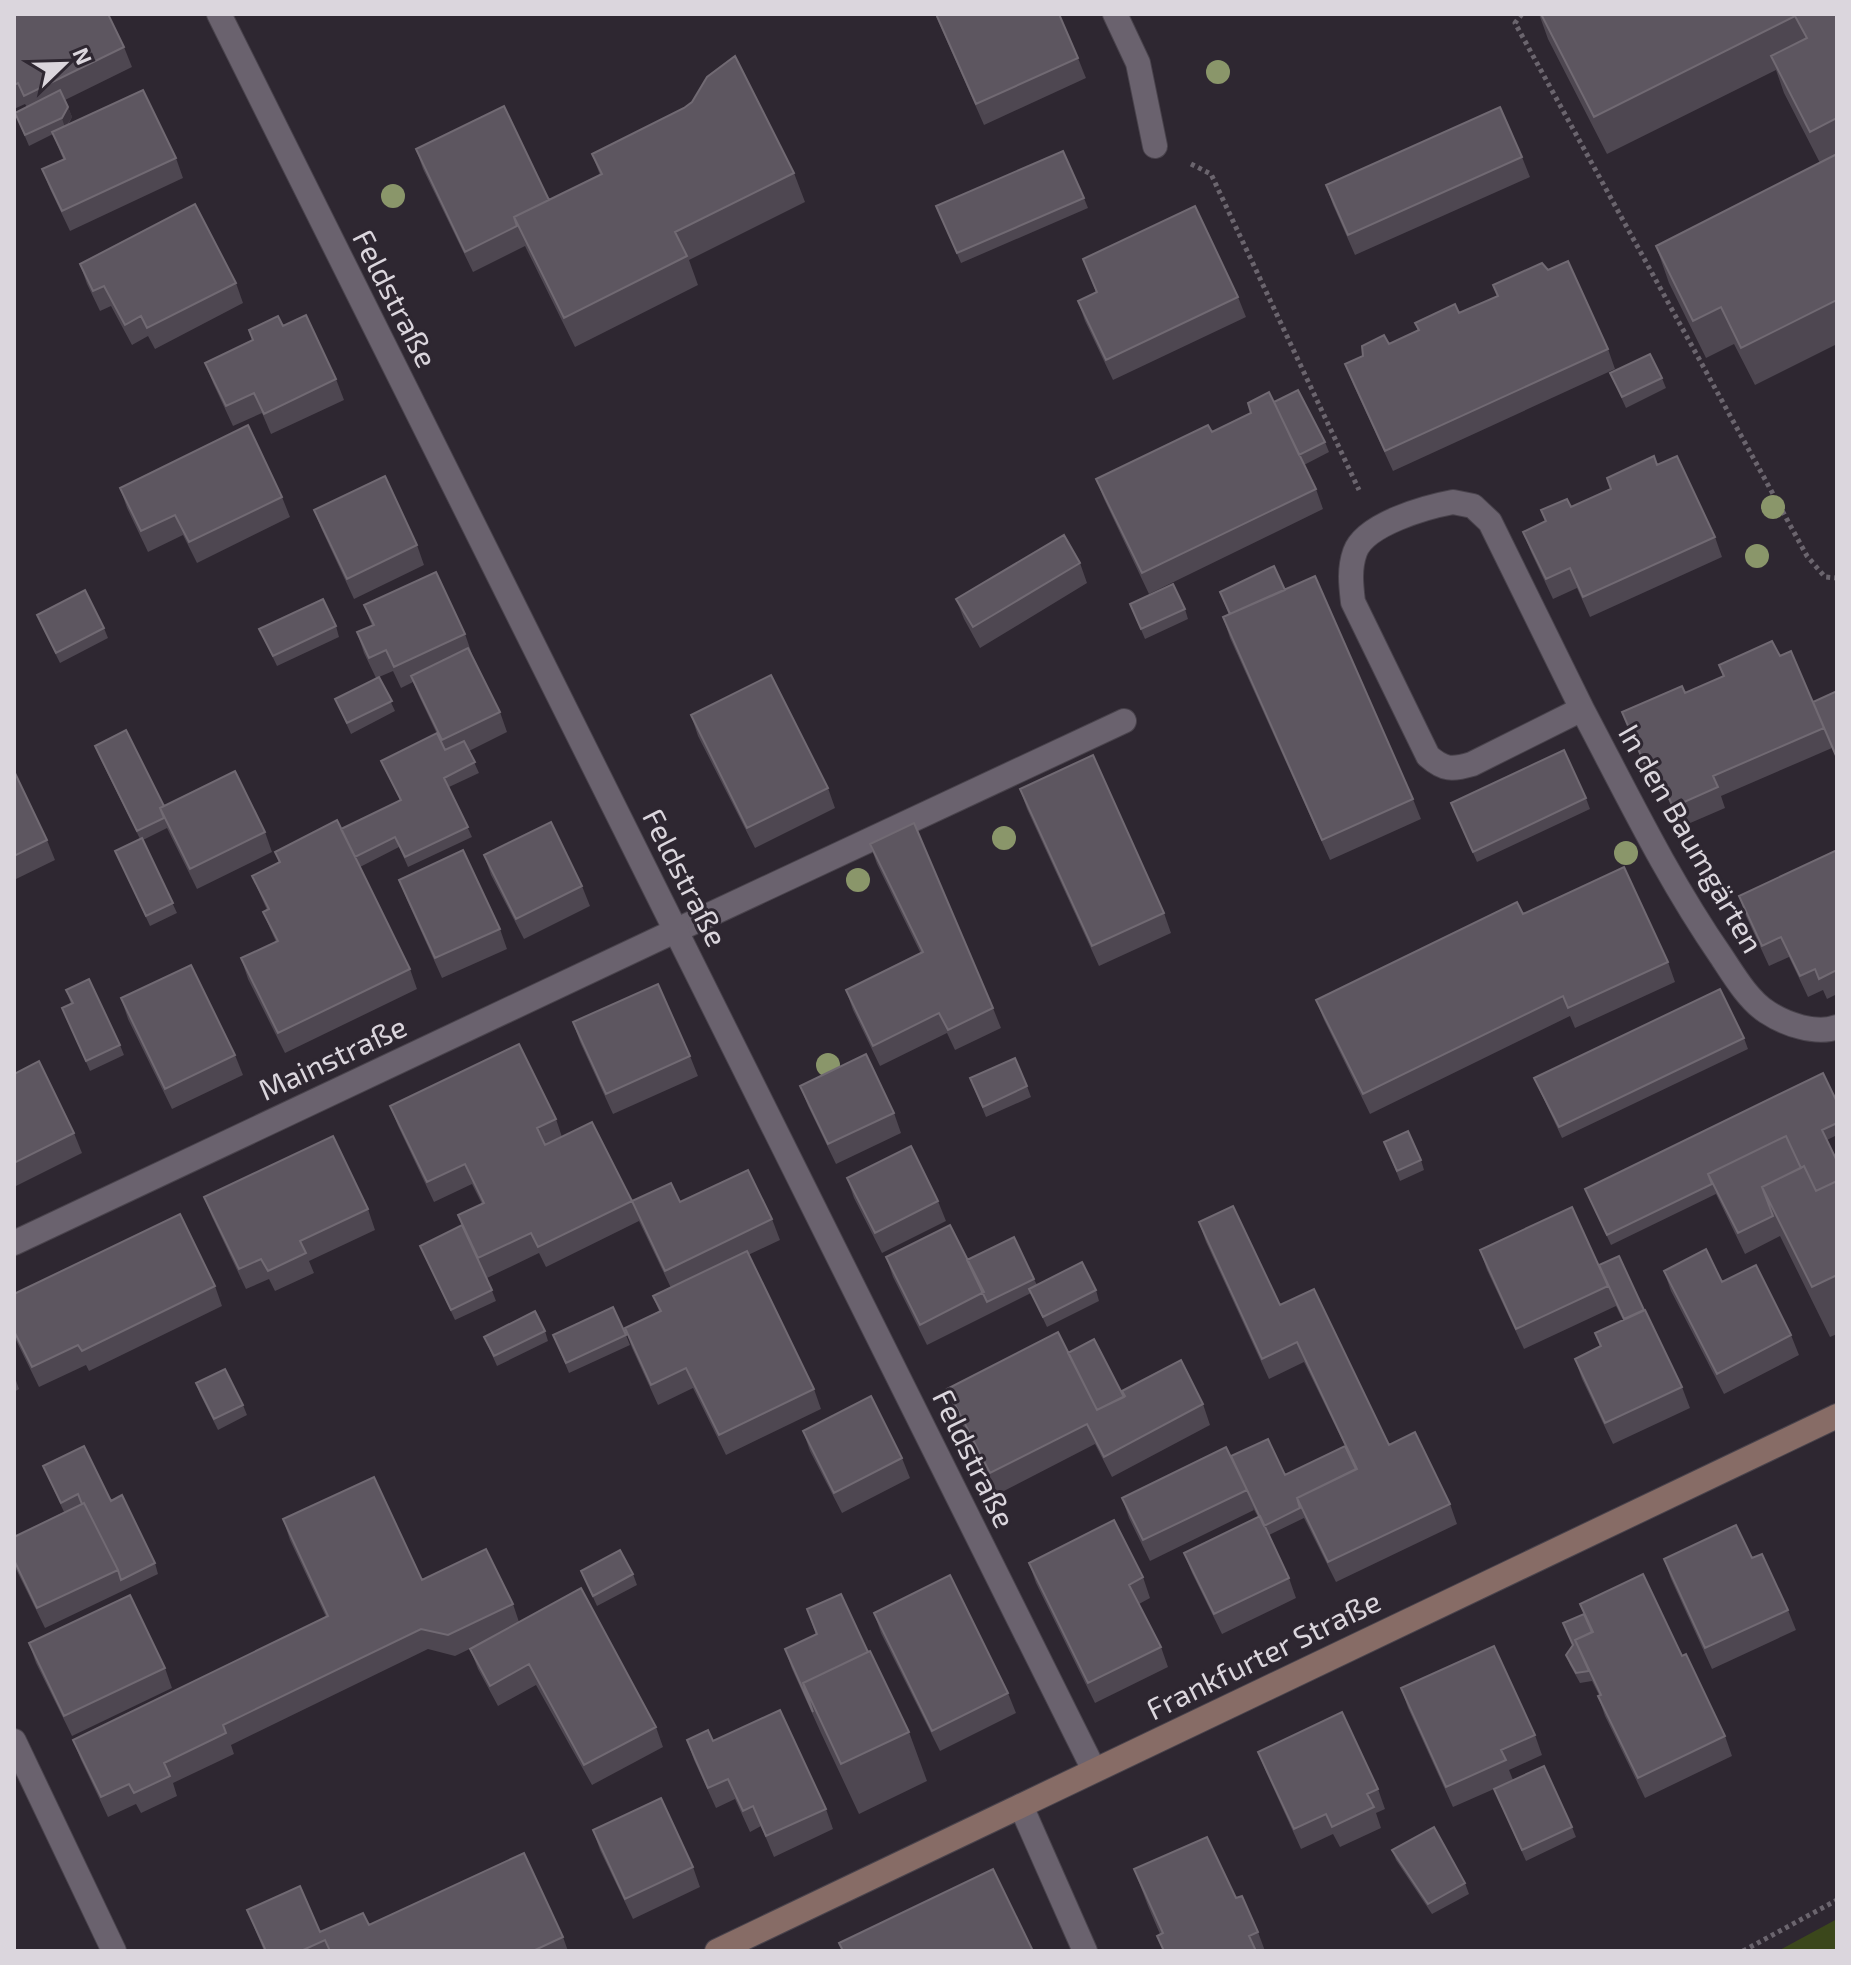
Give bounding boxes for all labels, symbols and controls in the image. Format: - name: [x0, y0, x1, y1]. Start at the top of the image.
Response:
- north arrow: [24, 24, 104, 104]
- text: N: [68, 43, 98, 68]
- street label: Feldstraße: [346, 223, 446, 373]
- street label: In den Baumgärten: [1612, 717, 1772, 959]
- street label: Feldstraße: [636, 802, 736, 952]
- street label: Mainstraße: [252, 1007, 412, 1107]
- street label: Feldstraße: [926, 1383, 1024, 1533]
- street label: Frankfurter Straße: [1140, 1582, 1386, 1726]

